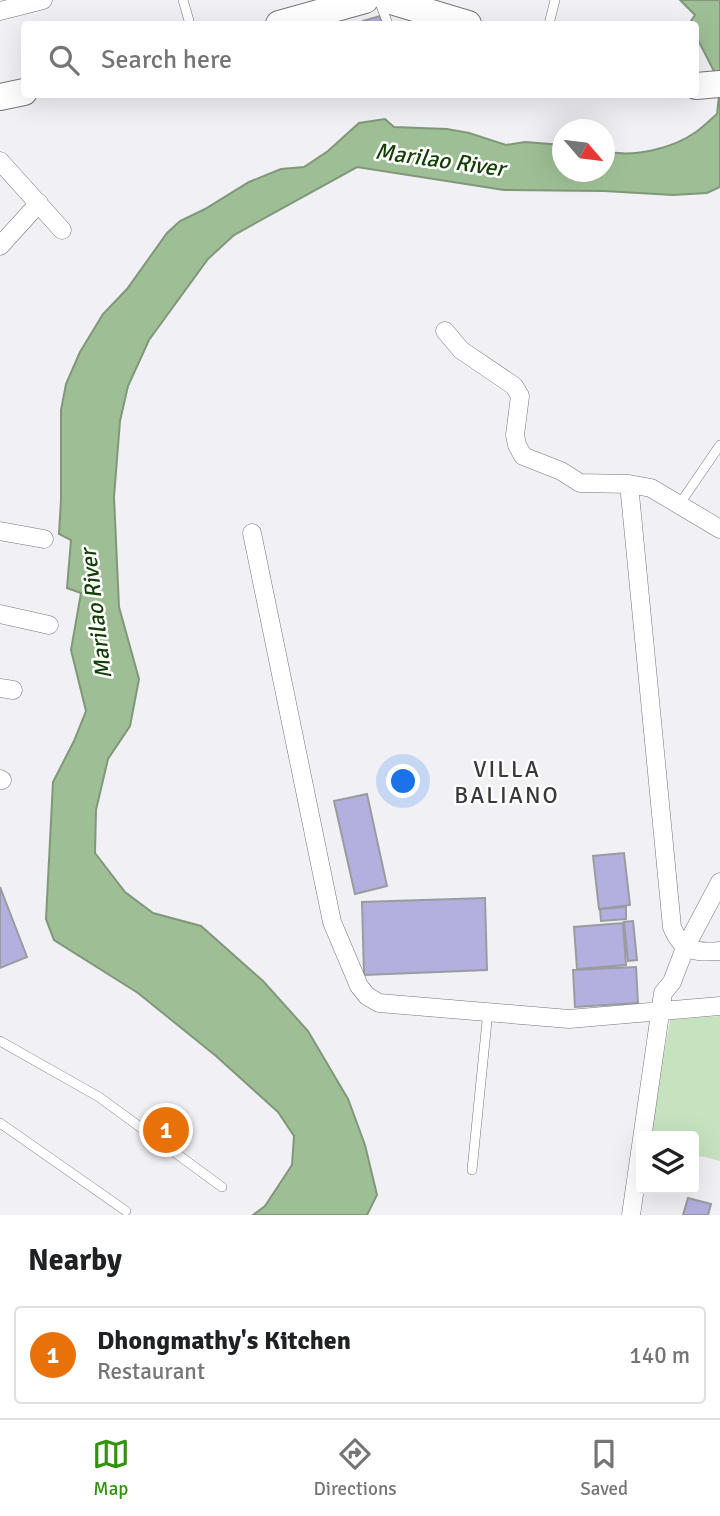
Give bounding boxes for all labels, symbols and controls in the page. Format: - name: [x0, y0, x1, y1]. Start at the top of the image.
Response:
- search box: [21, 21, 699, 98]
- icon: search: [45, 41, 83, 79]
- text: Search here: [101, 44, 232, 76]
- north arrow: [552, 119, 615, 182]
- water label: Marilao River: [373, 137, 510, 184]
- water label: Marilao River: [73, 544, 118, 681]
- district label: VILLA BALIANO: [454, 755, 560, 810]
- your location: [386, 764, 420, 798]
- pin: 1: [143, 1104, 189, 1156]
- map controls: [636, 1131, 699, 1194]
- button: layers: [636, 1131, 699, 1194]
- text: Nearby: [28, 1242, 122, 1279]
- text: Dhongmathy's Kitchen: [97, 1325, 351, 1357]
- text: 1: [47, 1341, 59, 1370]
- text: 140 m: [629, 1341, 690, 1370]
- text: Restaurant: [97, 1357, 205, 1386]
- tab: Map: [92, 1435, 130, 1501]
- tab: Directions: [314, 1435, 397, 1501]
- tab: Saved: [580, 1435, 628, 1501]

